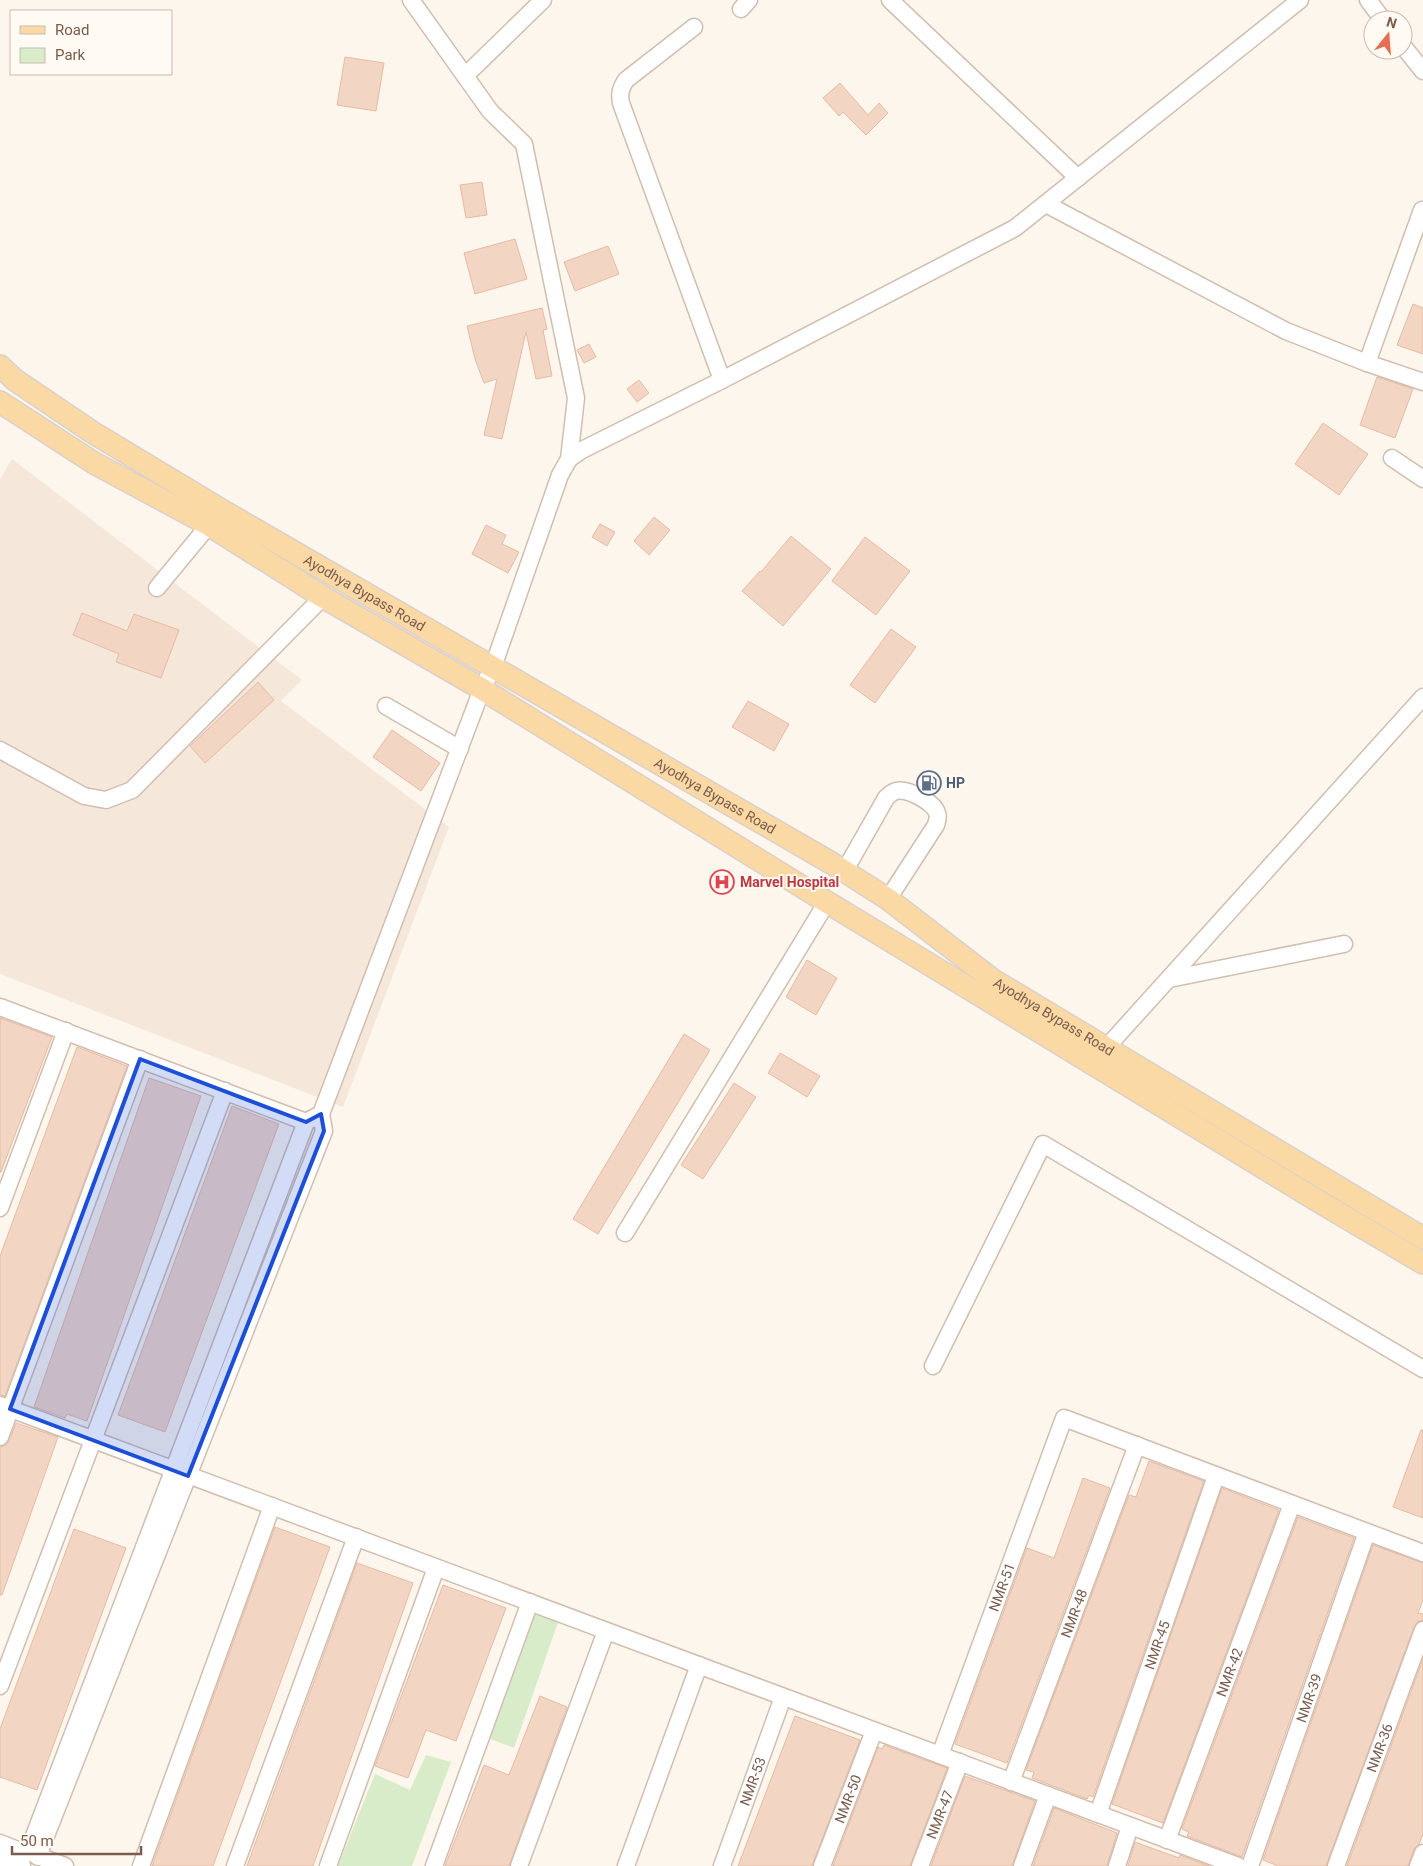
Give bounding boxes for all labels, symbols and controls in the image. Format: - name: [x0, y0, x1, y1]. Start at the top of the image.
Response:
- legend: [10, 10, 172, 75]
- north arrow: [1363, 10, 1413, 60]
- text: N: [1385, 13, 1399, 32]
- text: Road: [55, 21, 89, 39]
- text: Park: [55, 46, 86, 64]
- street label: Ayodhya Bypass Road: [301, 552, 428, 634]
- street label: Ayodhya Bypass Road: [652, 754, 779, 837]
- fuel station icon: HP: [916, 770, 942, 796]
- place label: HP: [946, 775, 965, 791]
- hospital icon: Marvel Hospital: [709, 869, 735, 895]
- place label: Marvel Hospital: [740, 874, 839, 890]
- street label: Ayodhya Bypass Road: [991, 974, 1117, 1059]
- street label: NMR-51: [986, 1561, 1018, 1613]
- street label: NMR-48: [1058, 1587, 1090, 1640]
- street label: NMR-45: [1141, 1618, 1173, 1671]
- street label: NMR-42: [1213, 1646, 1246, 1699]
- street label: NMR-39: [1293, 1672, 1325, 1724]
- street label: NMR-36: [1363, 1721, 1396, 1774]
- street label: NMR-53: [736, 1755, 769, 1808]
- street label: NMR-50: [831, 1772, 864, 1825]
- street label: NMR-47: [923, 1788, 956, 1841]
- scale bar: [12, 1824, 141, 1856]
- text: 50 m: [20, 1832, 54, 1850]

